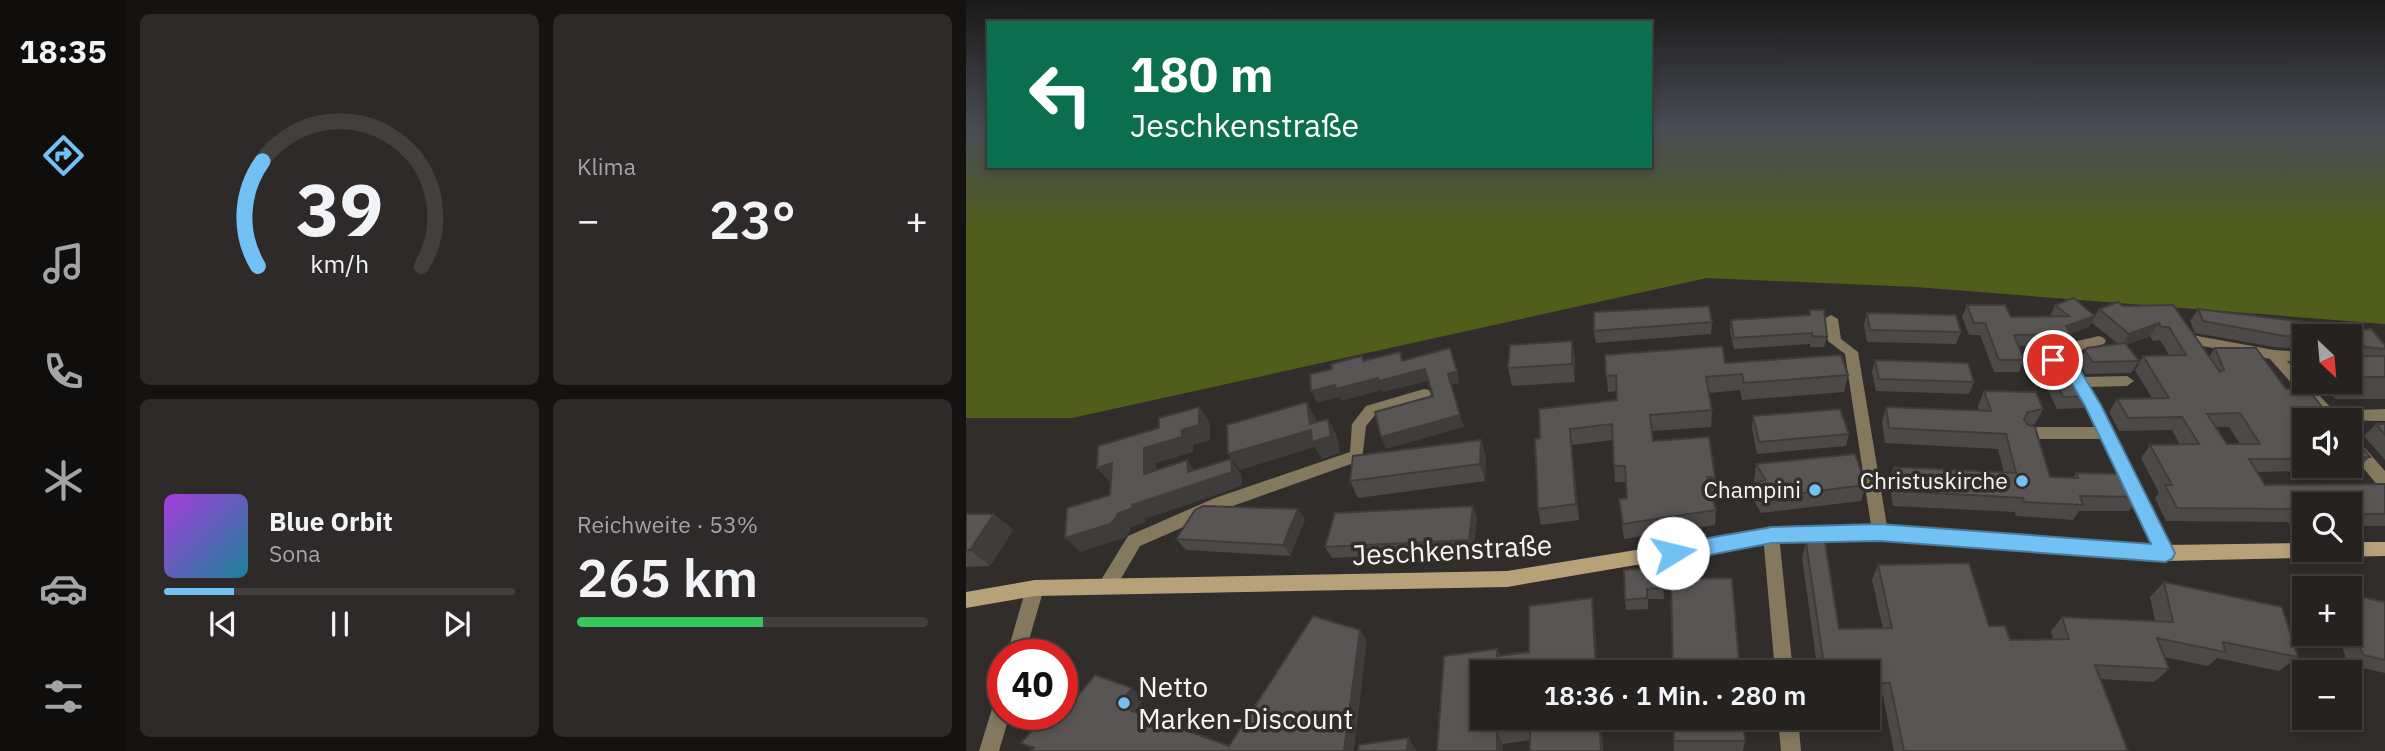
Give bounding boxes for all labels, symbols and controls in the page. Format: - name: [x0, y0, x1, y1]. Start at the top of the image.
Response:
- text: 18:35: [19, 30, 107, 72]
- text: 180 m: [1130, 42, 1274, 105]
- icon: left: [1015, 49, 1106, 140]
- text: Jeschkenstraße: [1130, 104, 1359, 146]
- icon: directions: [39, 131, 88, 180]
- text: Klima: [577, 151, 636, 181]
- text: 39: [296, 161, 383, 256]
- text: 23°: [709, 186, 796, 253]
- text: −: [577, 195, 600, 244]
- text: +: [905, 195, 928, 244]
- icon: music: [39, 239, 88, 288]
- text: km/h: [310, 246, 369, 279]
- north arrow: [2292, 324, 2362, 394]
- map controls: [2292, 324, 2362, 730]
- pin: [2023, 330, 2083, 390]
- icon: arrive: [2034, 341, 2072, 379]
- icon: phone: [39, 347, 88, 396]
- button: sound: [2292, 408, 2362, 478]
- icon: climate: [39, 456, 88, 505]
- place label: Christuskirche: [1860, 465, 2008, 495]
- marker: Christuskirche: [2014, 473, 2030, 489]
- place label: Champini: [1703, 474, 1801, 504]
- marker: Champini: [1807, 482, 1823, 498]
- button: search: [2292, 492, 2362, 562]
- text: Blue Orbit: [269, 504, 393, 538]
- text: Reichweite · 53%: [577, 509, 758, 539]
- position arrow: [1636, 516, 1710, 590]
- street label: Jeschkenstraße: [1351, 526, 1553, 573]
- text: Sona: [269, 538, 321, 568]
- text: 265 km: [577, 544, 758, 611]
- icon: car: [39, 564, 88, 613]
- button: +: [2292, 576, 2362, 646]
- icon: previous: [204, 605, 242, 643]
- icon: pause: [321, 605, 359, 643]
- icon: next: [438, 605, 476, 643]
- speed limit sign: 40: [987, 639, 1078, 730]
- button: −: [2292, 660, 2362, 730]
- place label: Netto Marken-Discount: [1138, 668, 1353, 737]
- icon: filters: [39, 672, 88, 721]
- text: 18:36 · 1 Min. · 280 m: [1544, 678, 1806, 712]
- marker: Netto Marken-Discount: [1116, 695, 1132, 711]

